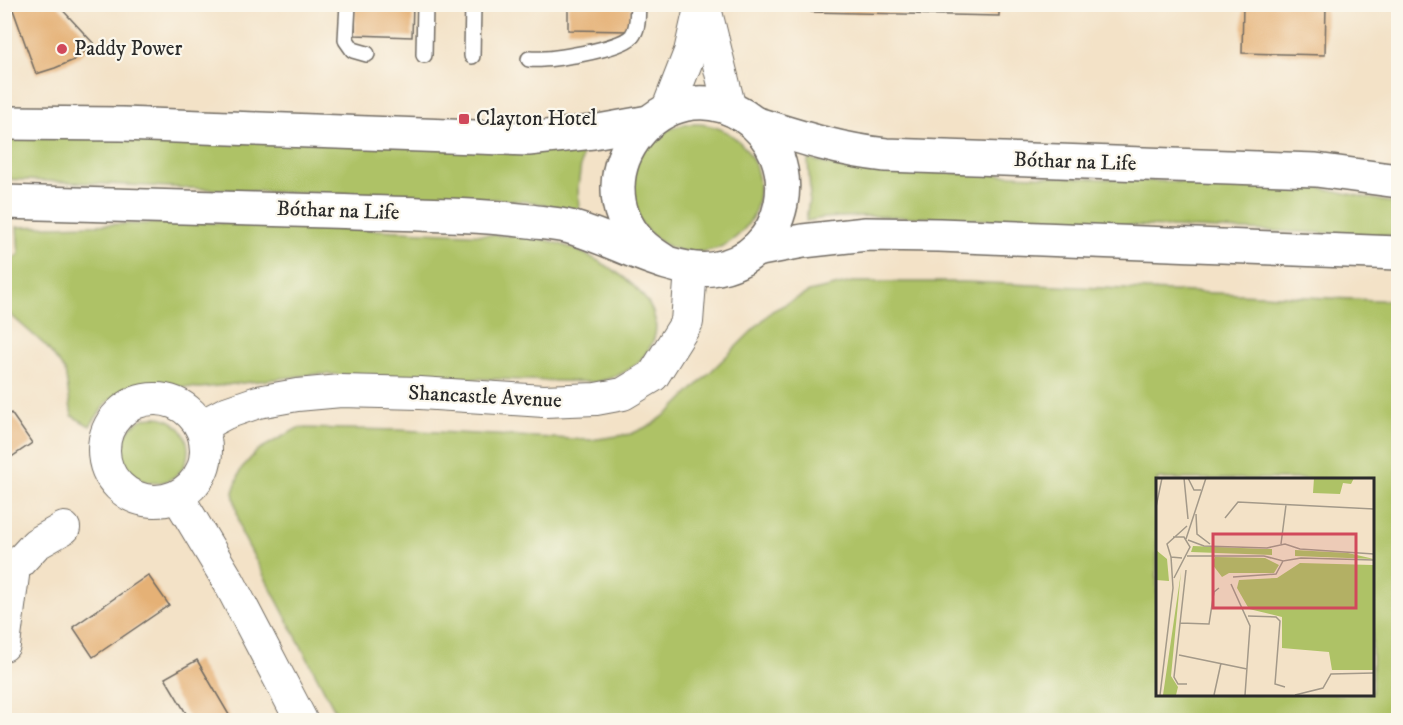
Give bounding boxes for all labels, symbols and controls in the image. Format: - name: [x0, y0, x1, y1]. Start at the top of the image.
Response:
- place label: Paddy Power: [74, 36, 182, 62]
- marker: Paddy Power: [55, 42, 69, 56]
- place label: Clayton Hotel: [476, 106, 597, 132]
- marker: Clayton Hotel: [457, 112, 471, 126]
- street label: Bóthar na Life: [1013, 147, 1137, 177]
- street label: Bóthar na Life: [276, 196, 400, 226]
- street label: Shancastle Avenue: [408, 380, 563, 414]
- inset map: [1156, 478, 1373, 695]

